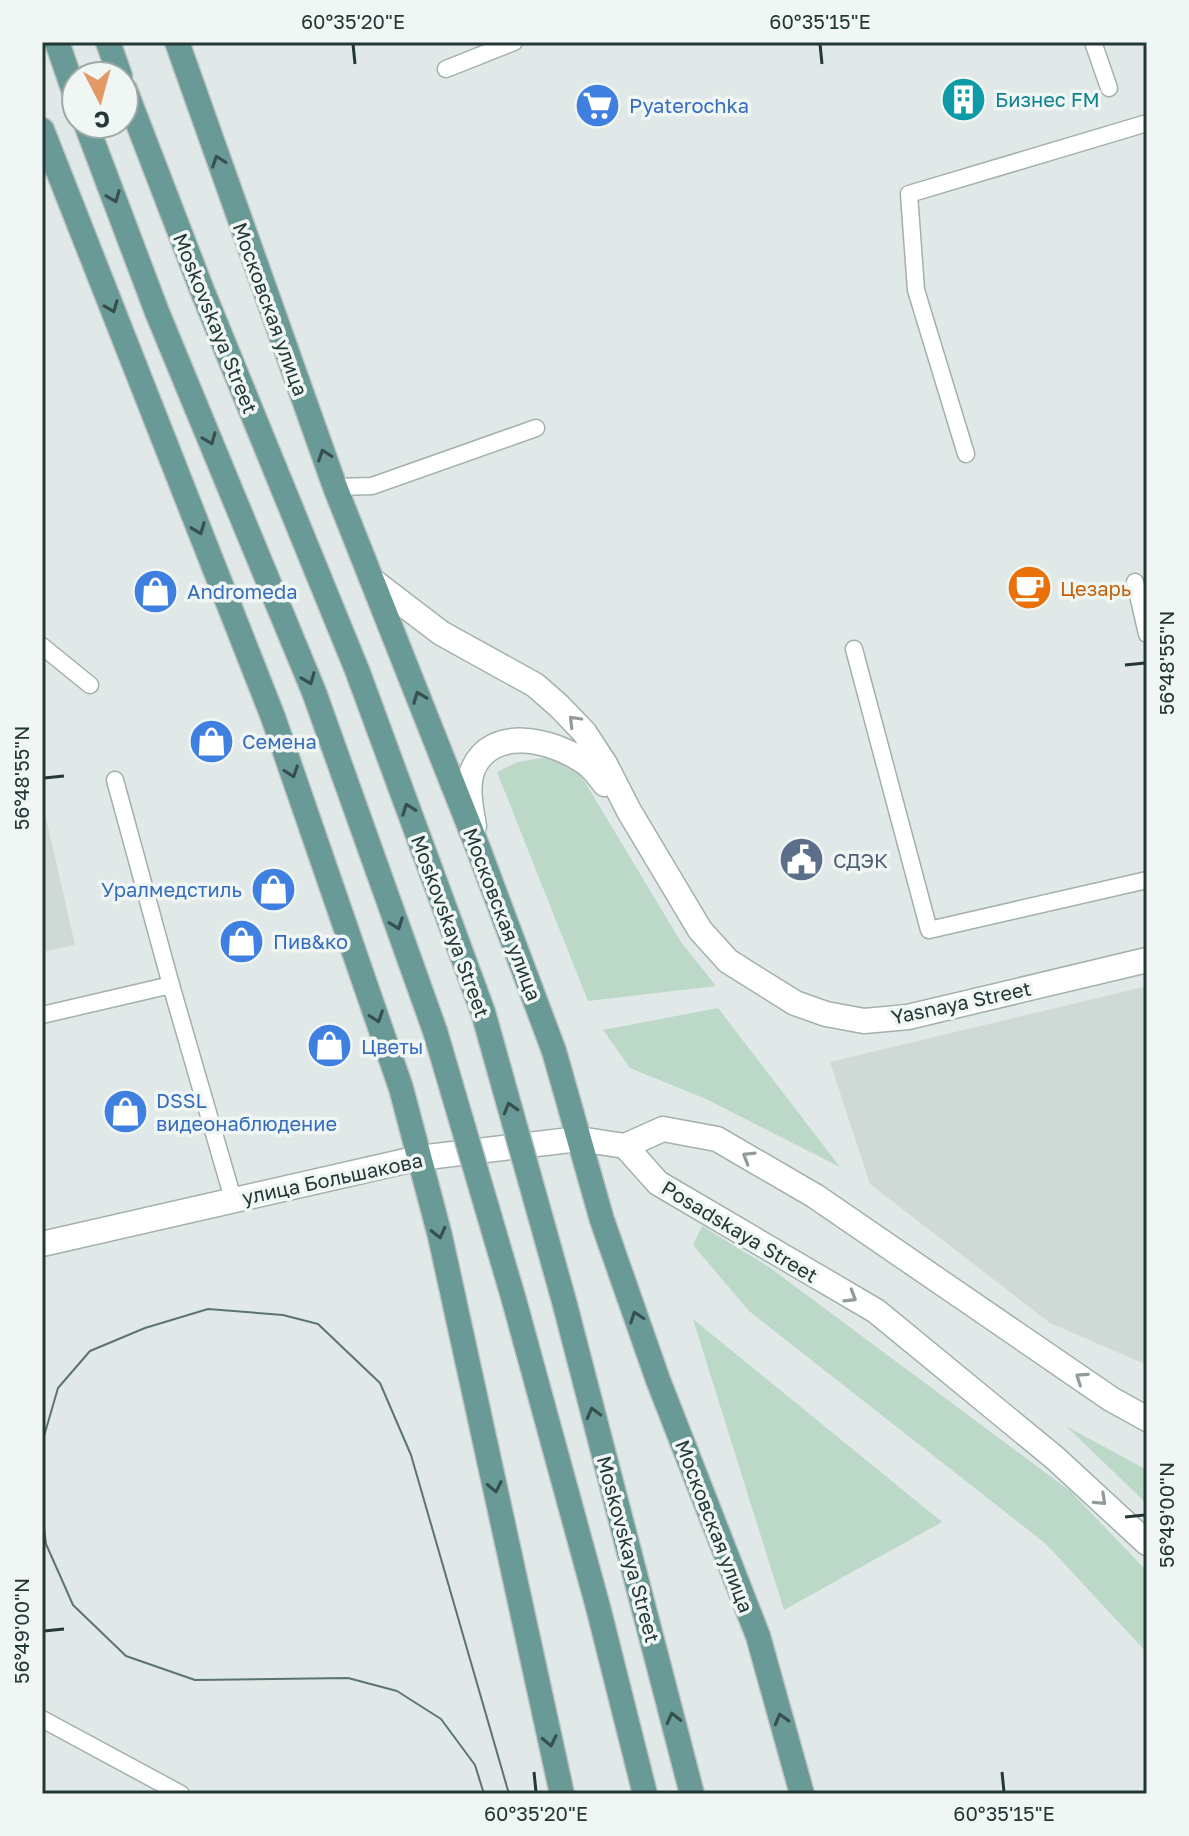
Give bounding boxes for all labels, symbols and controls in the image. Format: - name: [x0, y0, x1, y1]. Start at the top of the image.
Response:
- text: 60°35'20"E: [301, 9, 405, 33]
- text: 60°35'15"E: [769, 9, 871, 33]
- north arrow: [60, 60, 140, 140]
- building icon: Бизнес FM: [940, 75, 988, 123]
- supermarket icon: Pyaterochka: [574, 81, 622, 129]
- place label: Бизнес FM: [995, 87, 1100, 111]
- place label: Pyaterochka: [629, 93, 749, 117]
- text: С: [93, 106, 111, 135]
- one-way arrow: [212, 154, 228, 168]
- one-way arrow: [104, 189, 121, 203]
- street label: Московская улица: [228, 219, 314, 399]
- street label: Moskovskaya Street: [169, 229, 263, 417]
- one-way arrow: [102, 299, 119, 313]
- one-way arrow: [200, 431, 216, 445]
- one-way arrow: [318, 449, 334, 463]
- one-way arrow: [189, 521, 206, 535]
- cafe icon: Цезарь: [1005, 564, 1053, 612]
- shop icon: Andromeda: [132, 567, 180, 615]
- place label: Цезарь: [1060, 576, 1131, 600]
- place label: Andromeda: [187, 579, 298, 603]
- text: 56°48'55"N: [1154, 611, 1178, 715]
- one-way arrow: [299, 671, 315, 685]
- one-way arrow: [412, 691, 429, 705]
- one-way arrow: [569, 716, 583, 730]
- shop icon: Семена: [187, 717, 235, 765]
- text: 56°48'55"N: [9, 726, 33, 830]
- place label: Семена: [242, 729, 317, 753]
- one-way arrow: [283, 764, 299, 778]
- one-way arrow: [401, 803, 418, 817]
- street label: Московская улица: [459, 824, 547, 1004]
- street label: Moskovskaya Street: [407, 832, 495, 1020]
- public building icon: СДЭК: [778, 836, 826, 884]
- place label: СДЭК: [833, 848, 888, 872]
- shop icon: Уралмедстиль: [249, 865, 297, 913]
- place label: Уралмедстиль: [101, 877, 242, 901]
- one-way arrow: [387, 916, 404, 930]
- shop icon: Пив&ко: [218, 917, 266, 965]
- place label: Пив&ко: [273, 929, 348, 953]
- street label: Yasnaya Street: [889, 975, 1033, 1029]
- one-way arrow: [367, 1010, 383, 1024]
- shop icon: Цветы: [306, 1022, 354, 1070]
- place label: Цветы: [361, 1034, 423, 1058]
- shop icon: DSSL видеонаблюдение: [101, 1087, 149, 1135]
- place label: DSSL видеонаблюдение: [156, 1088, 337, 1135]
- one-way arrow: [503, 1101, 519, 1115]
- street label: улица Большакова: [239, 1147, 425, 1209]
- one-way arrow: [742, 1151, 757, 1167]
- street label: Posadskaya Street: [658, 1175, 822, 1287]
- one-way arrow: [429, 1226, 446, 1239]
- one-way arrow: [843, 1287, 857, 1303]
- one-way arrow: [629, 1311, 645, 1325]
- one-way arrow: [1075, 1373, 1089, 1388]
- one-way arrow: [586, 1406, 603, 1420]
- street label: Московская улица: [671, 1436, 759, 1616]
- street label: Moskovskaya Street: [593, 1453, 665, 1645]
- text: 56°49'00"N: [1154, 1462, 1178, 1568]
- one-way arrow: [486, 1480, 503, 1493]
- one-way arrow: [1092, 1491, 1106, 1506]
- text: 56°49'00"N: [9, 1578, 33, 1684]
- one-way arrow: [665, 1712, 682, 1726]
- one-way arrow: [774, 1712, 791, 1726]
- one-way arrow: [541, 1734, 558, 1747]
- text: 60°35'20"E: [484, 1801, 588, 1825]
- text: 60°35'15"E: [953, 1801, 1055, 1825]

